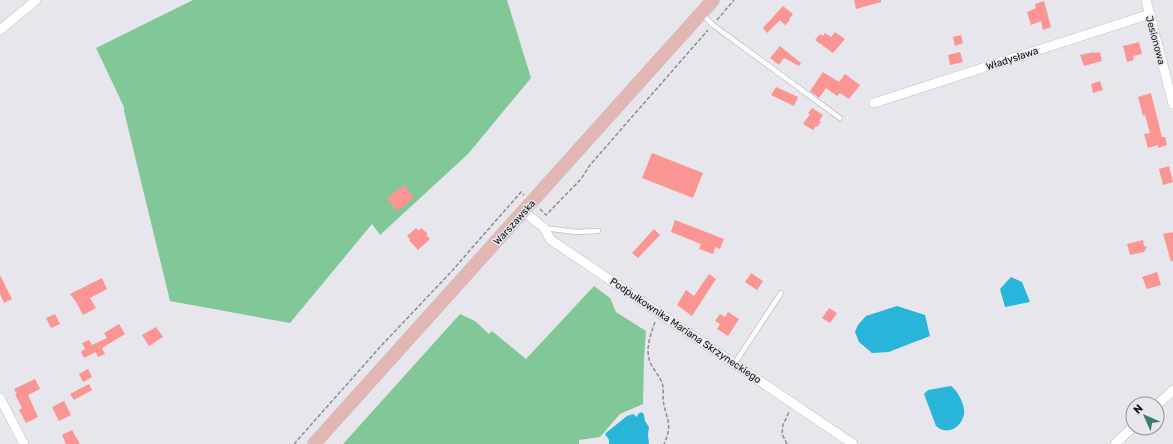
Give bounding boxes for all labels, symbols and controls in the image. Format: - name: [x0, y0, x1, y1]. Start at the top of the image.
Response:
- street label: Jesionowa: [1143, 14, 1167, 66]
- street label: Władysława: [985, 45, 1040, 73]
- street label: Warszawska: [491, 198, 538, 248]
- street label: Podpułkownika Mariana Skrzyneckiego: [608, 276, 764, 386]
- north arrow: [1125, 396, 1165, 436]
- text: N: [1131, 402, 1146, 417]

